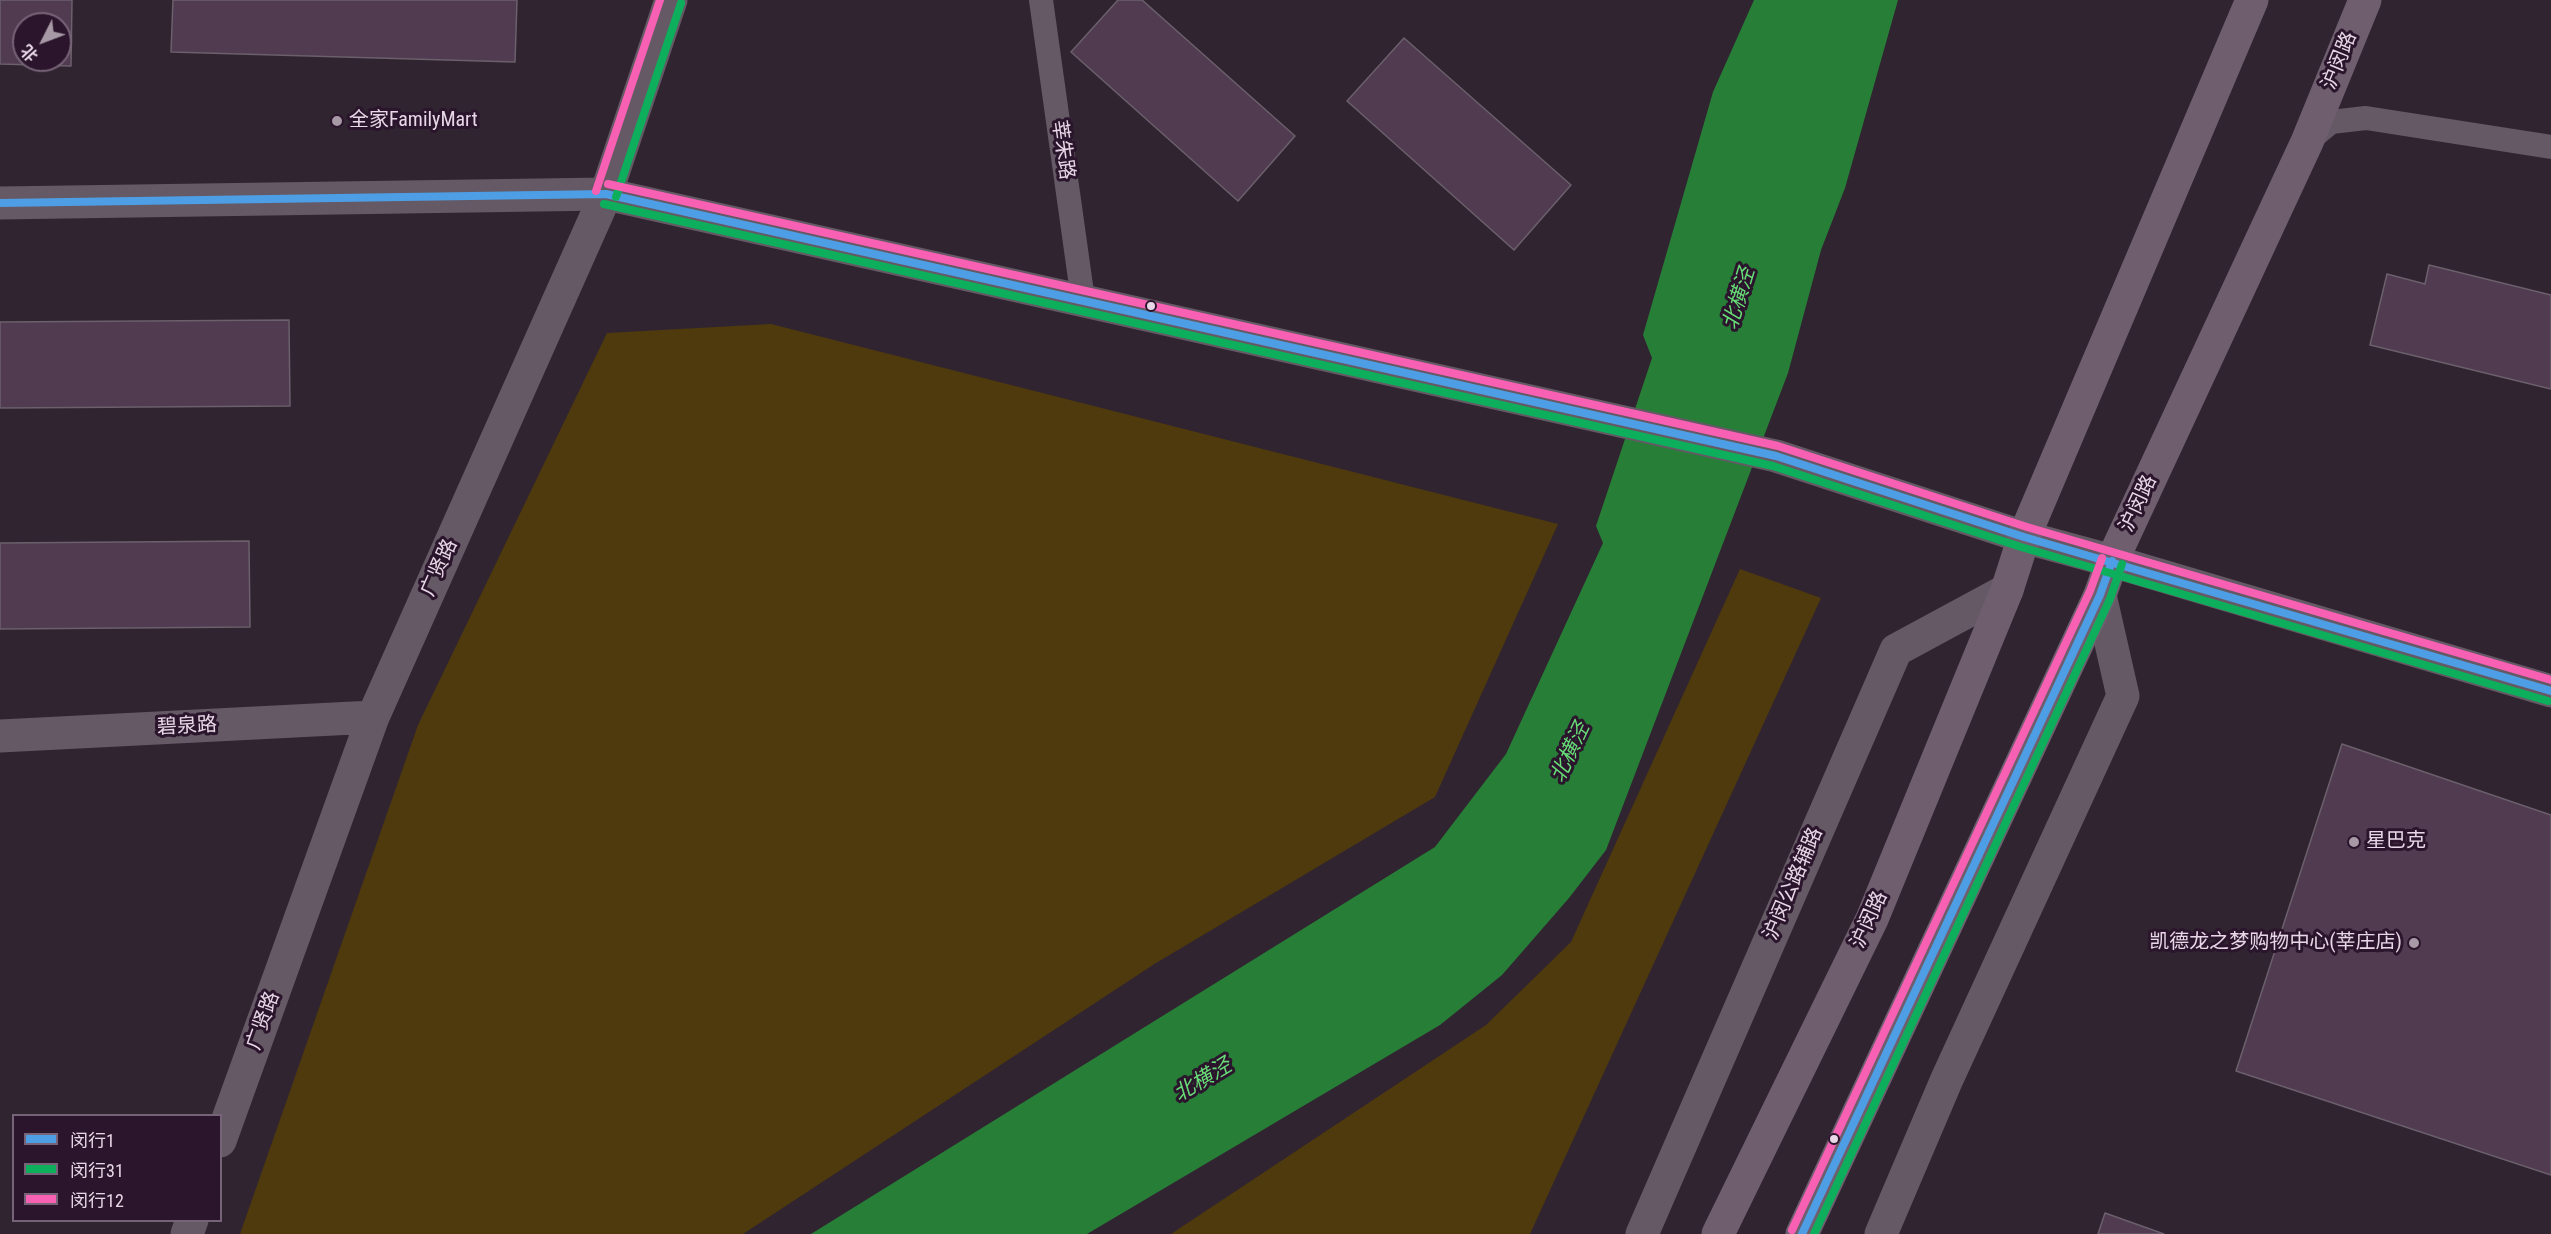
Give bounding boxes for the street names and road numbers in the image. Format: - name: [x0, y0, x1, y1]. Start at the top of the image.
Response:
- street label: 沪闵路: [2318, 29, 2362, 93]
- street label: 莘朱路: [1046, 119, 1078, 181]
- street label: 沪闵路: [2115, 472, 2163, 536]
- street label: 广贤路: [417, 536, 463, 600]
- street label: 碧泉路: [156, 713, 218, 741]
- street label: 沪闵公路辅路: [1760, 824, 1828, 944]
- street label: 沪闵路: [1847, 888, 1893, 952]
- street label: 广贤路: [242, 989, 286, 1053]

